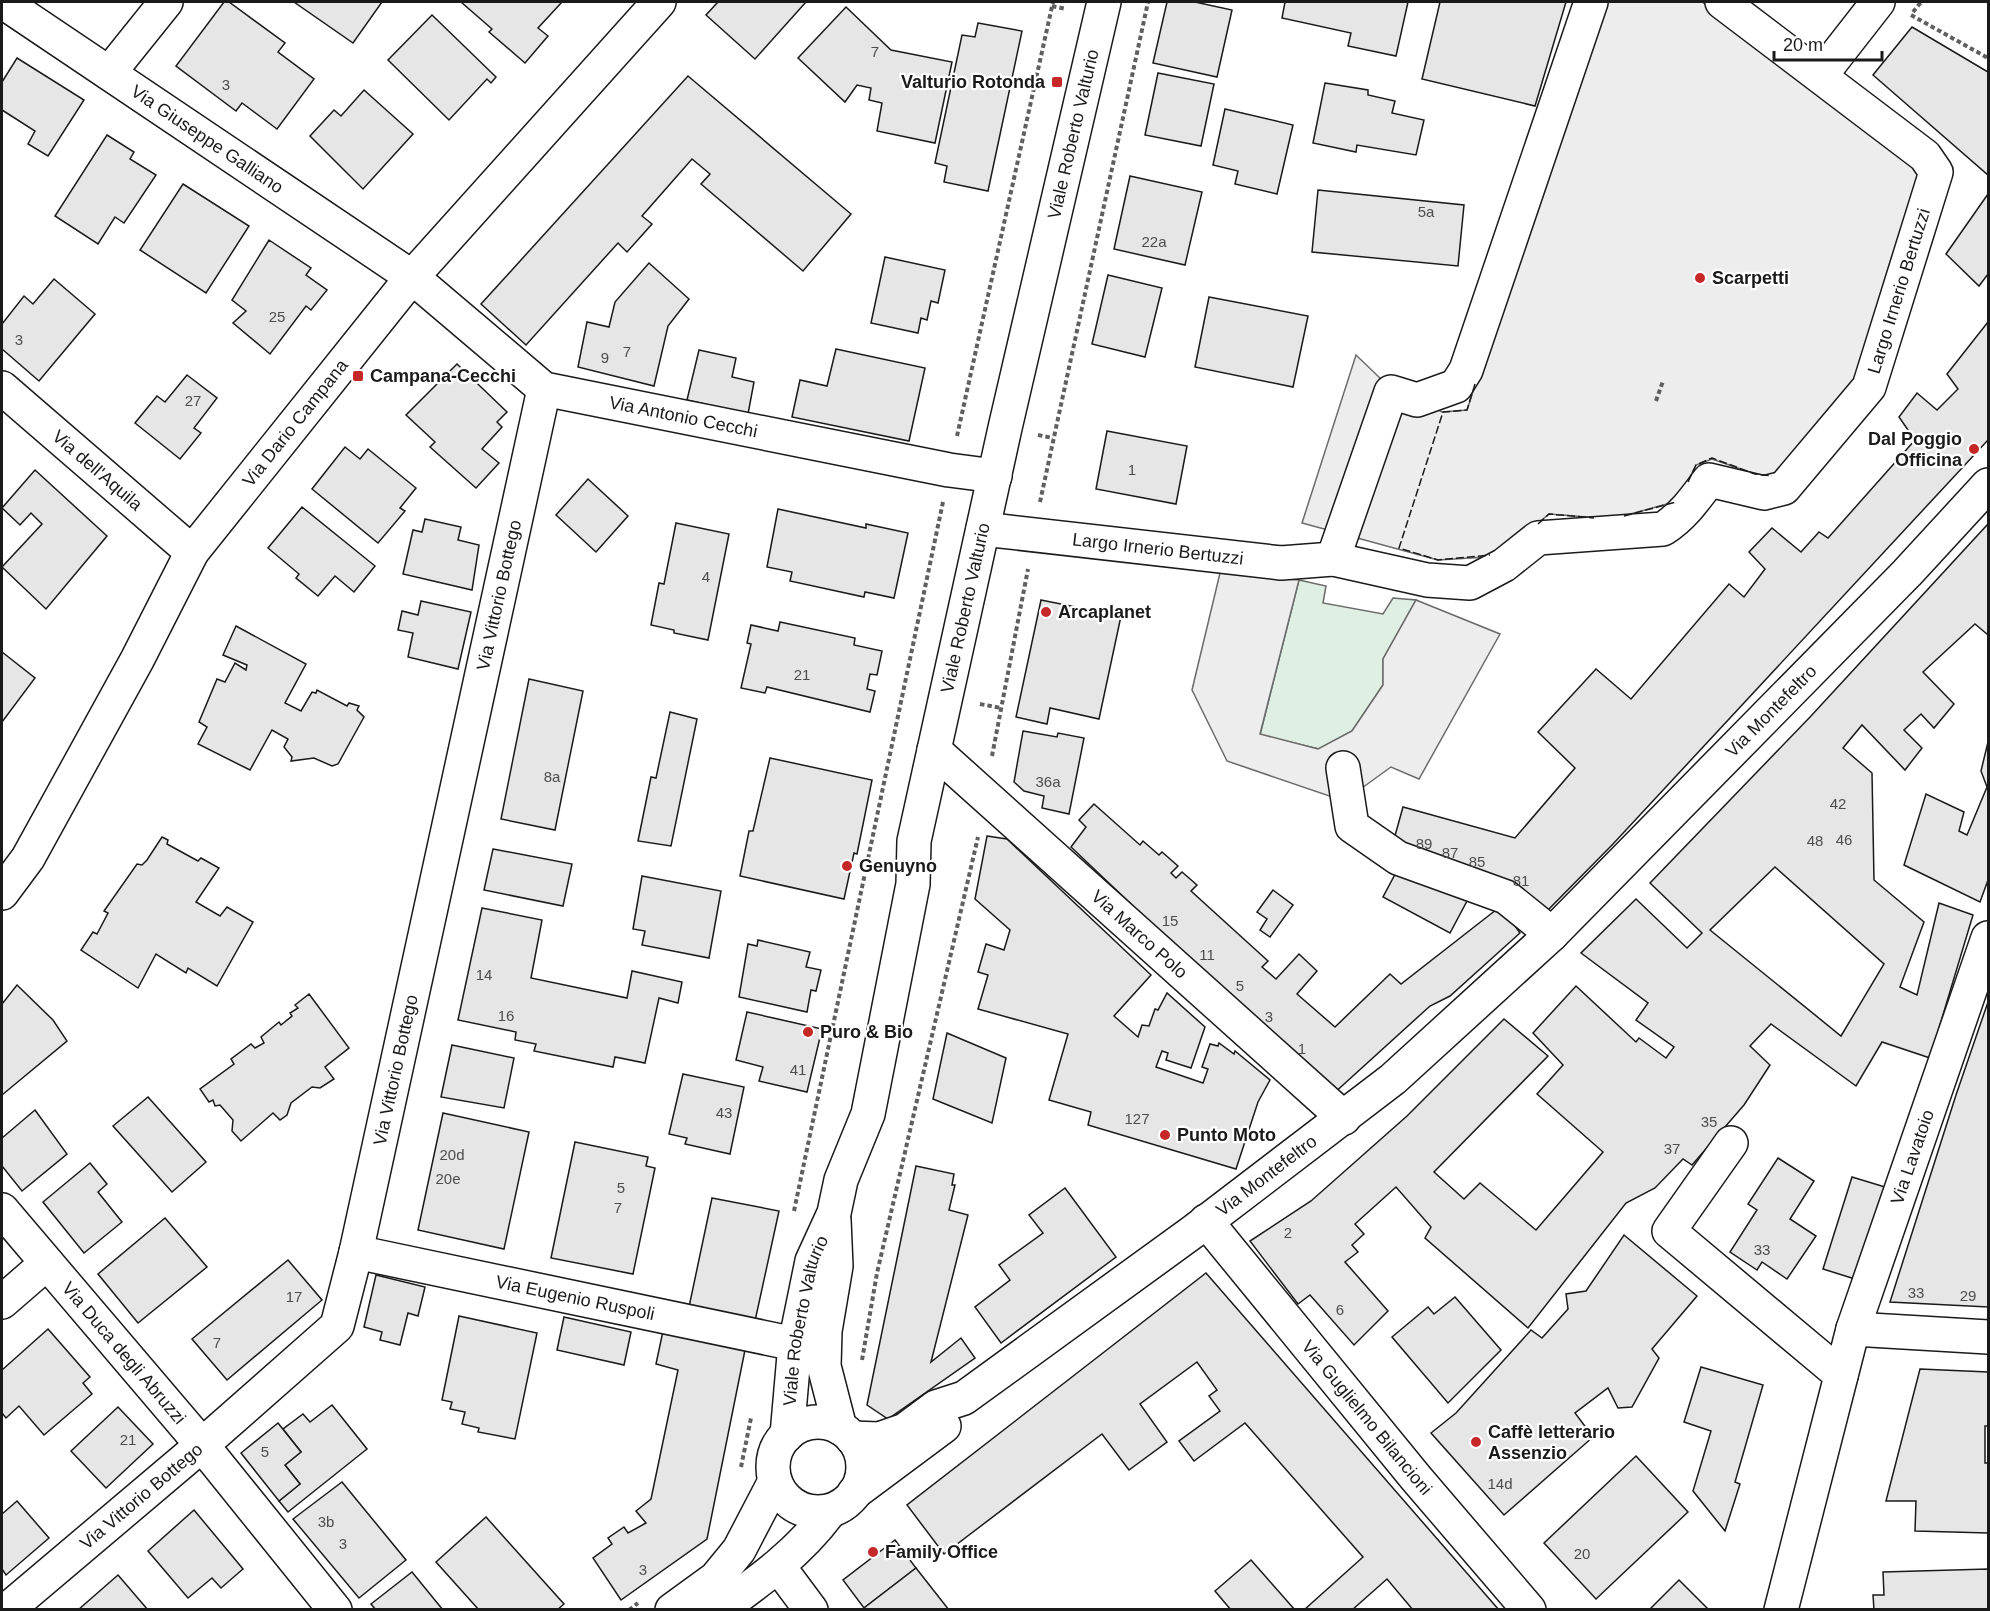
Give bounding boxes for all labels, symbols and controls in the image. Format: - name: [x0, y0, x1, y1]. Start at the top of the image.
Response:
- scale bar: [1774, 24, 1882, 62]
- text: 20 m: [1783, 35, 1823, 55]
- house number: 7: [871, 43, 879, 60]
- street label: Viale Roberto Valturio: [1044, 47, 1103, 221]
- place label: Valturio Rotonda: [901, 72, 1046, 92]
- marker: Valturio Rotonda: [1050, 75, 1064, 89]
- house number: 3: [222, 76, 230, 93]
- street label: Via Giuseppe Galliano: [127, 81, 287, 197]
- house number: 5a: [1418, 203, 1435, 220]
- street label: Largo Irnerio Bertuzzi: [1864, 206, 1934, 376]
- house number: 22a: [1141, 233, 1167, 250]
- place label: Scarpetti: [1712, 268, 1789, 288]
- marker: Scarpetti: [1693, 271, 1707, 285]
- house number: 25: [269, 308, 285, 325]
- house number: 3: [15, 331, 23, 348]
- house number: 7: [623, 343, 631, 360]
- house number: 9: [601, 349, 609, 366]
- street label: Via Dario Campana: [238, 355, 353, 490]
- place label: Campana-Cecchi: [370, 366, 516, 386]
- marker: Campana-Cecchi: [351, 369, 365, 383]
- house number: 27: [185, 392, 201, 409]
- street label: Via Antonio Cecchi: [607, 392, 759, 441]
- street label: Via dell'Aquila: [48, 426, 147, 515]
- place label: Dal Poggio Officina: [1868, 429, 1963, 470]
- marker: Dal Poggio Officina: [1967, 442, 1981, 456]
- house number: 1: [1128, 461, 1136, 478]
- street label: Via Vittorio Bottego: [473, 518, 525, 672]
- street label: Viale Roberto Valturio: [937, 521, 994, 695]
- street label: Largo Irnerio Bertuzzi: [1071, 529, 1245, 569]
- house number: 4: [702, 568, 710, 585]
- place label: Arcaplanet: [1058, 602, 1151, 622]
- marker: Arcaplanet: [1039, 605, 1053, 619]
- street label: Via Montefeltro: [1722, 661, 1821, 761]
- house number: 21: [794, 666, 810, 683]
- house number: 8a: [544, 768, 561, 785]
- house number: 36a: [1035, 773, 1061, 790]
- house number: 42: [1830, 795, 1846, 812]
- house number: 46: [1836, 831, 1852, 848]
- house number: 48: [1807, 832, 1823, 849]
- house number: 89: [1416, 835, 1432, 852]
- house number: 87: [1442, 844, 1458, 861]
- house number: 85: [1469, 853, 1485, 870]
- place label: Genuyno: [859, 856, 937, 876]
- marker: Genuyno: [840, 859, 854, 873]
- house number: 81: [1513, 872, 1529, 889]
- street label: Via Marco Polo: [1087, 886, 1191, 982]
- house number: 15: [1162, 912, 1178, 929]
- house number: 11: [1199, 946, 1215, 963]
- house number: 14: [476, 966, 492, 983]
- house number: 5: [1236, 977, 1244, 994]
- street label: Via Vittorio Bottego: [370, 993, 422, 1147]
- house number: 16: [498, 1007, 514, 1024]
- house number: 3: [1265, 1008, 1273, 1025]
- place label: Puro & Bio: [820, 1022, 913, 1042]
- marker: Puro & Bio: [801, 1025, 815, 1039]
- house number: 1: [1298, 1040, 1306, 1057]
- house number: 41: [790, 1061, 806, 1078]
- house number: 43: [716, 1104, 732, 1121]
- street label: Via Lavatoio: [1887, 1107, 1938, 1207]
- house number: 127: [1124, 1110, 1150, 1127]
- house number: 35: [1701, 1113, 1717, 1130]
- place label: Punto Moto: [1177, 1125, 1276, 1145]
- marker: Punto Moto: [1158, 1128, 1172, 1142]
- street label: Via Montefeltro: [1212, 1131, 1321, 1220]
- house number: 37: [1664, 1140, 1680, 1157]
- house number: 20d: [439, 1146, 465, 1163]
- house number: 20e: [435, 1170, 461, 1187]
- house number: 5: [617, 1179, 625, 1196]
- house number: 7: [614, 1199, 622, 1216]
- house number: 2: [1284, 1224, 1292, 1241]
- street label: Viale Roberto Valturio: [780, 1233, 832, 1407]
- house number: 33: [1754, 1241, 1770, 1258]
- street label: Via Eugenio Ruspoli: [494, 1272, 657, 1324]
- street label: Via Duca degli Abruzzi: [58, 1278, 190, 1428]
- house number: 33: [1908, 1284, 1924, 1301]
- house number: 29: [1960, 1287, 1976, 1304]
- house number: 17: [286, 1288, 302, 1305]
- house number: 6: [1336, 1301, 1344, 1318]
- house number: 7: [213, 1334, 221, 1351]
- street label: Via Guglielmo Bilancioni: [1298, 1336, 1436, 1499]
- place label: Caffè letterario Assenzio: [1488, 1422, 1615, 1463]
- house number: 21: [120, 1431, 136, 1448]
- marker: Caffè letterario Assenzio: [1469, 1435, 1483, 1449]
- street label: Via Vittorio Bottego: [76, 1439, 206, 1554]
- house number: 5: [261, 1443, 269, 1460]
- house number: 14d: [1487, 1475, 1513, 1492]
- house number: 3b: [318, 1513, 334, 1530]
- house number: 3: [339, 1535, 347, 1552]
- place label: Family Office: [885, 1542, 998, 1562]
- marker: Family Office: [866, 1545, 880, 1559]
- house number: 20: [1574, 1545, 1590, 1562]
- house number: 3: [639, 1561, 647, 1578]

